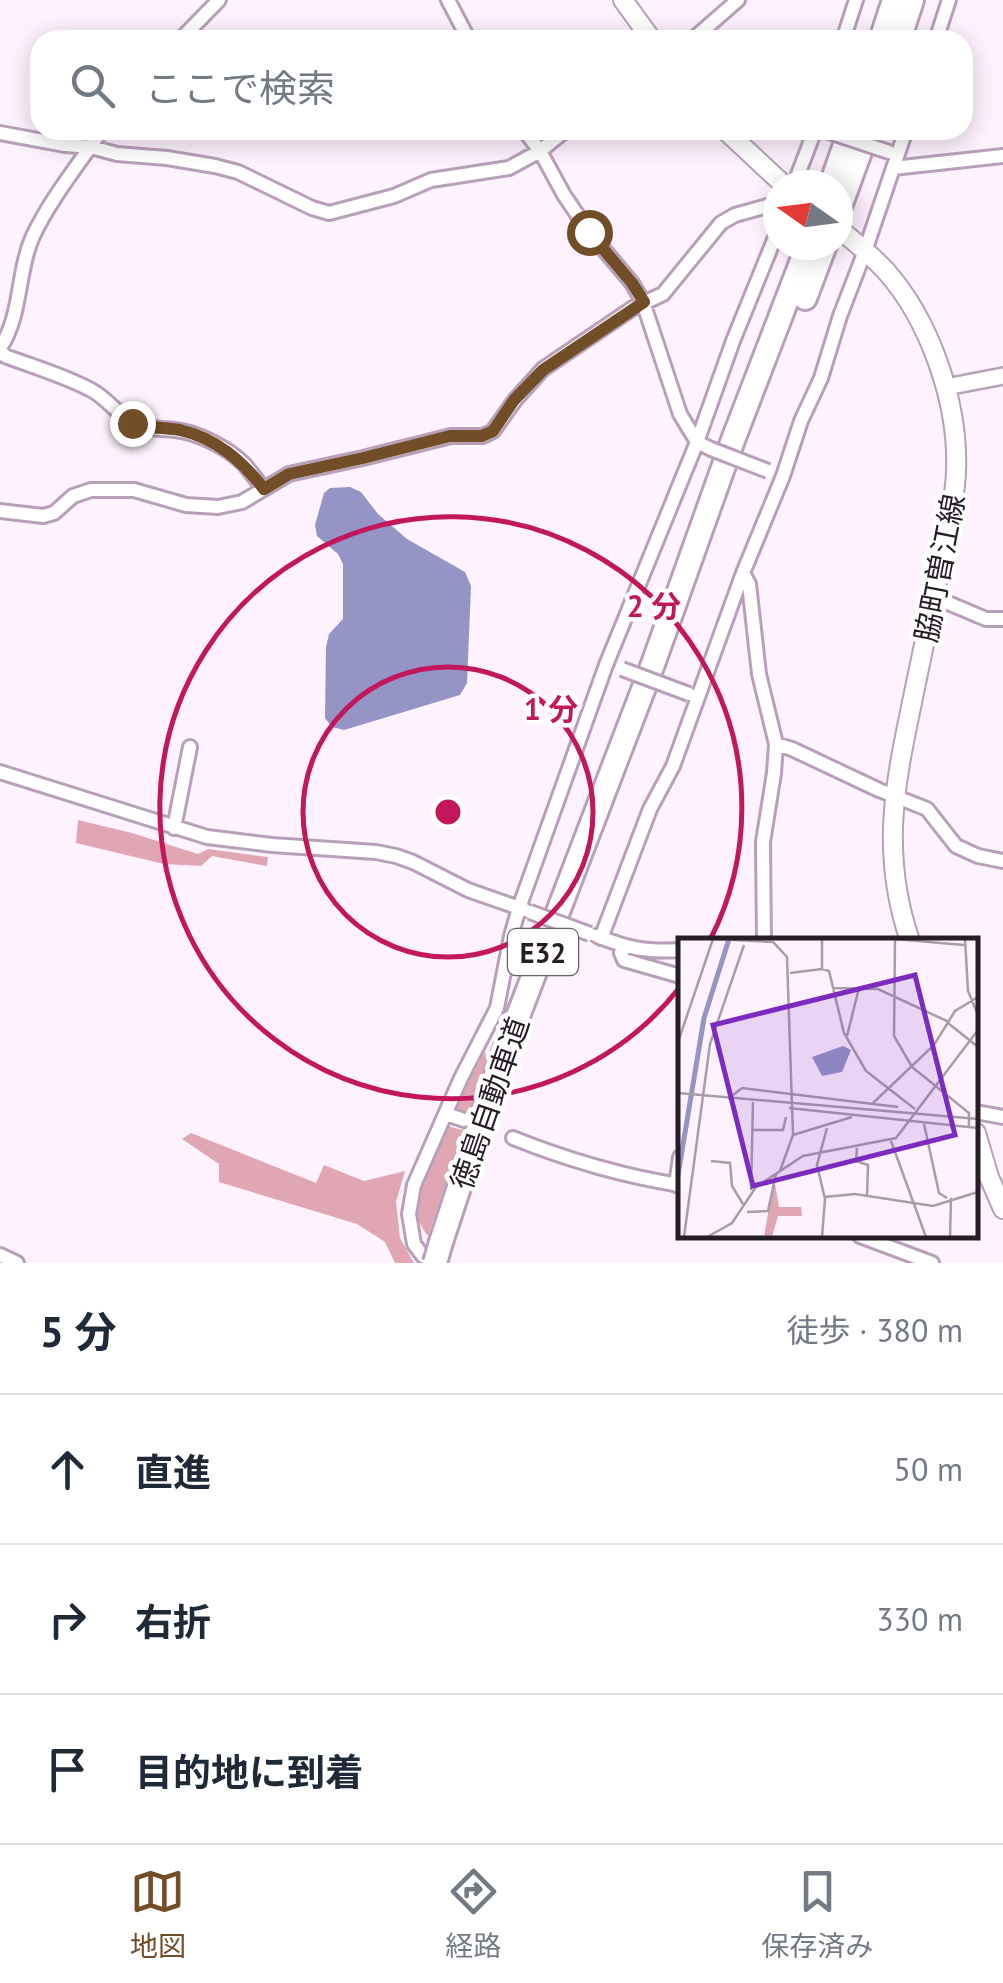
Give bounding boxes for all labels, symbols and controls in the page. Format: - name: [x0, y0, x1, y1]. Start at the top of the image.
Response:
- search box: [30, 30, 973, 140]
- icon: search: [65, 58, 120, 113]
- text: ここで検索: [145, 63, 335, 112]
- north arrow: [763, 170, 853, 260]
- route start: [567, 210, 613, 256]
- route end: [110, 401, 156, 447]
- street label: 脇町曽江線: [906, 491, 972, 645]
- text: 2 分: [627, 586, 681, 625]
- text: 1 分: [524, 689, 578, 728]
- centre of rings: [430, 794, 466, 830]
- road number: E32: [508, 929, 578, 975]
- inset map: [678, 938, 978, 1238]
- street label: 徳島自動車道: [441, 1012, 537, 1194]
- text: 5 分: [40, 1304, 116, 1359]
- text: 徒歩 · 380 m: [787, 1309, 963, 1351]
- icon: ahead: [40, 1442, 95, 1497]
- text: 直進: [135, 1447, 211, 1496]
- text: 50 m: [894, 1448, 963, 1490]
- icon: right: [40, 1592, 95, 1647]
- text: 右折: [135, 1597, 211, 1646]
- text: 330 m: [876, 1598, 963, 1640]
- icon: arrive: [40, 1742, 95, 1797]
- text: 目的地に到着: [135, 1747, 363, 1796]
- tab: 地図: [130, 1864, 186, 1964]
- tab: 経路: [445, 1864, 501, 1964]
- tab: 保存済み: [761, 1864, 873, 1964]

